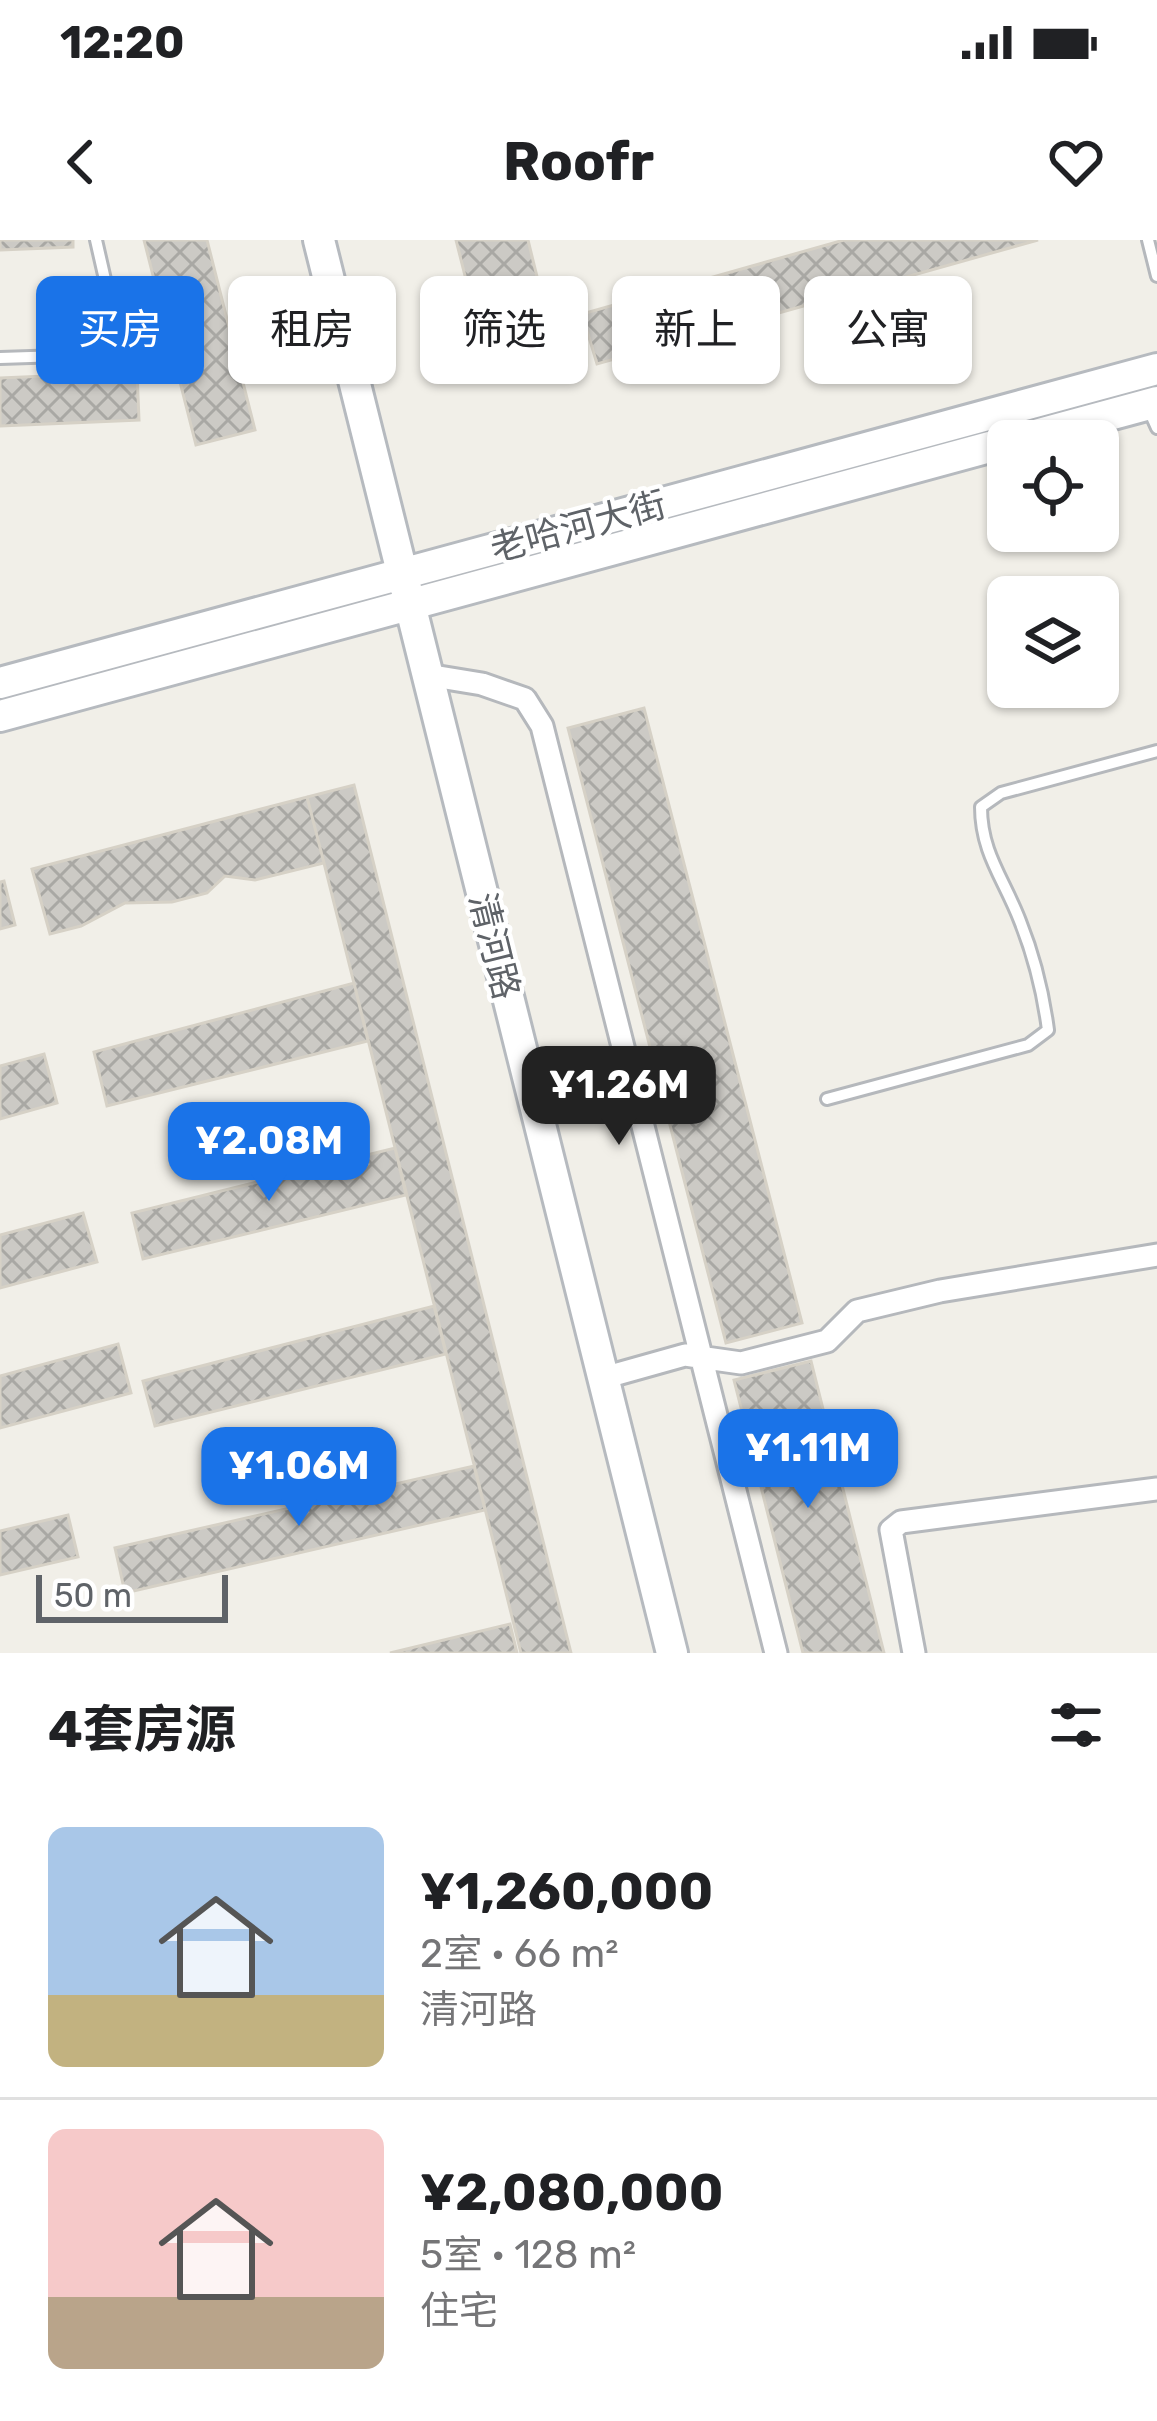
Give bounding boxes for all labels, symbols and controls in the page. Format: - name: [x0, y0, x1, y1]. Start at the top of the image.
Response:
- text: 12:20: [60, 16, 185, 69]
- icon: back: [48, 129, 114, 195]
- icon: heart: [1043, 129, 1109, 195]
- text: Roofr: [503, 130, 654, 194]
- chip: 买房: [36, 276, 204, 384]
- chip: 租房: [228, 276, 396, 384]
- chip: 筛选: [420, 276, 588, 384]
- chip: 新上: [612, 276, 780, 384]
- chip: 公寓: [804, 276, 972, 384]
- map controls: [987, 420, 1119, 708]
- button: locate: [987, 420, 1119, 552]
- street label: 老哈河大街: [486, 482, 671, 571]
- button: layers: [987, 576, 1119, 708]
- street label: 清河路: [461, 889, 528, 1004]
- pin: ¥1.26M: [521, 1046, 717, 1148]
- text: ¥1.26M: [549, 1062, 689, 1108]
- pin: ¥2.08M: [171, 1102, 367, 1204]
- text: ¥2.08M: [195, 1118, 343, 1164]
- pin: ¥1.11M: [710, 1409, 906, 1511]
- text: ¥1.11M: [745, 1425, 871, 1471]
- pin: ¥1.06M: [201, 1427, 397, 1529]
- text: ¥1.06M: [228, 1443, 370, 1489]
- scale bar: [36, 1569, 228, 1622]
- text: 50 m: [54, 1576, 132, 1615]
- icon: filters: [1043, 1692, 1109, 1758]
- text: 4套房源: [48, 1699, 236, 1760]
- text: ¥1,260,000: [420, 1861, 713, 1922]
- icon: home: [144, 1875, 288, 2019]
- text: 2室 · 66 m²: [420, 1931, 618, 1977]
- text: 清河路: [420, 1987, 537, 2033]
- text: ¥2,080,000: [420, 2162, 723, 2223]
- icon: home: [144, 2177, 288, 2321]
- text: 5室 · 128 m²: [420, 2232, 636, 2278]
- text: 住宅: [420, 2288, 498, 2334]

